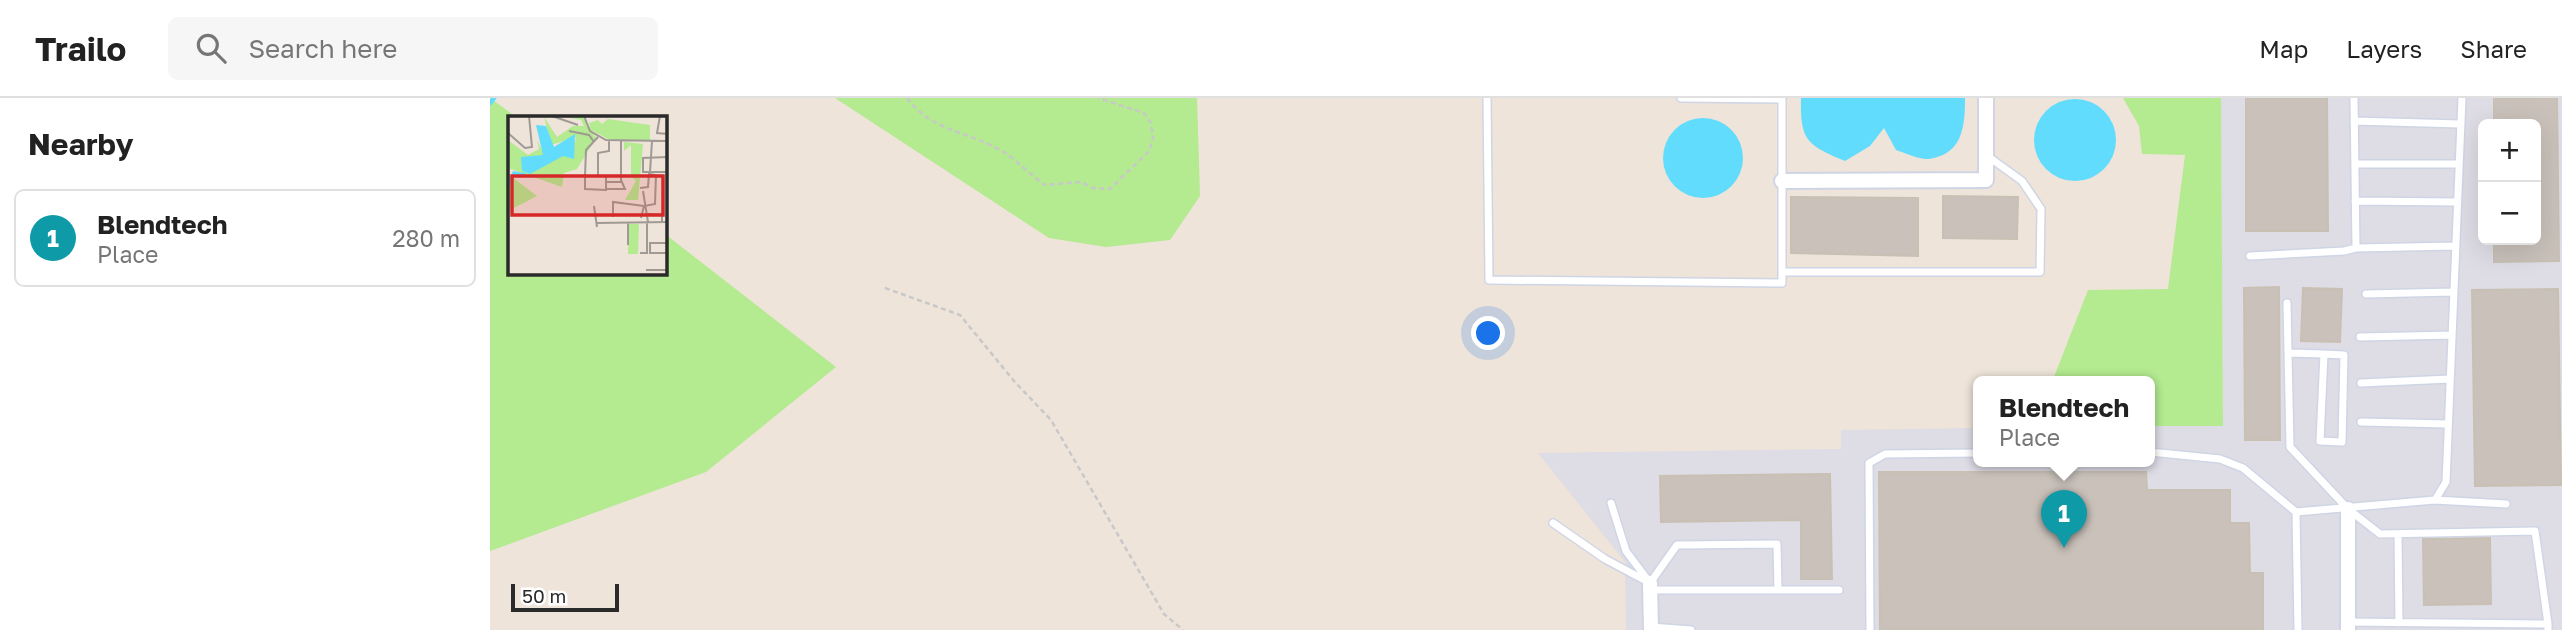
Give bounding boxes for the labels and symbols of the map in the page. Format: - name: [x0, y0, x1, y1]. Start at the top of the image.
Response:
- inset map: [508, 116, 667, 275]
- your location: [1471, 316, 1505, 350]
- pin: 1: [2041, 490, 2087, 548]
- scale bar: [511, 581, 620, 613]

